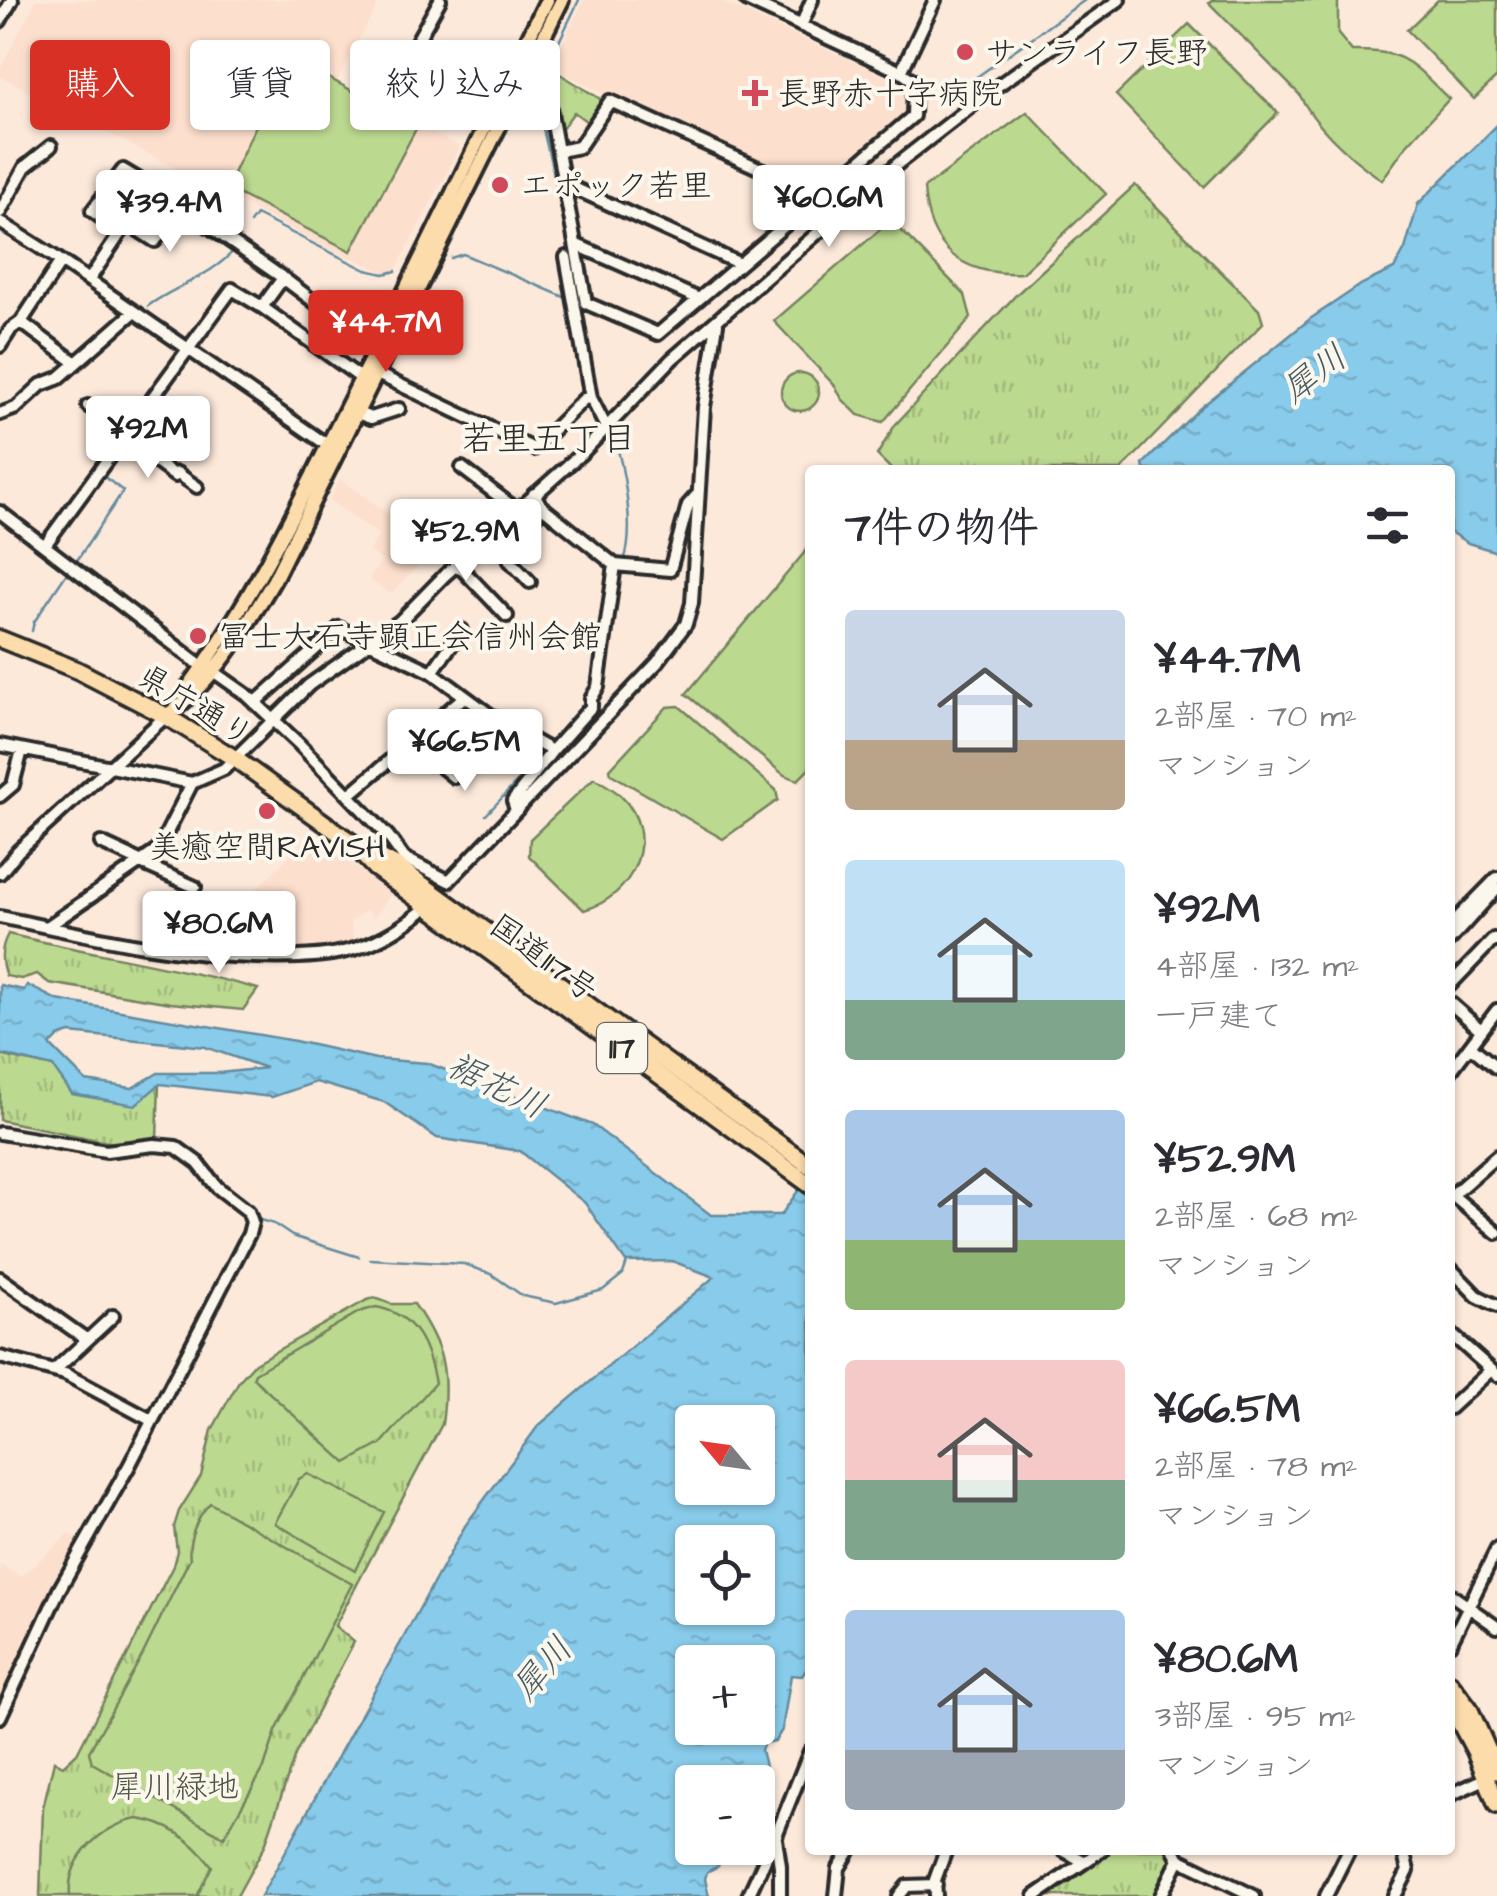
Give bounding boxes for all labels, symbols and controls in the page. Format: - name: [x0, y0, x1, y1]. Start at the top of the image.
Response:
- place label: サンライフ長野: [985, 31, 1208, 76]
- chip: 購入: [30, 40, 170, 130]
- chip: 賃貸: [190, 40, 330, 130]
- chip: 絞り込み: [350, 40, 560, 130]
- marker: サンライフ長野: [954, 41, 976, 63]
- place label: 長野赤十字病院: [778, 72, 1002, 117]
- marker: 長野赤十字病院: [742, 80, 768, 106]
- place label: エポック若里: [520, 164, 712, 209]
- pin: ¥60.6M: [748, 165, 910, 250]
- pin: ¥39.4M: [89, 170, 251, 255]
- marker: エポック若里: [489, 174, 511, 196]
- text: ¥60.6M: [775, 175, 883, 220]
- text: ¥39.4M: [118, 180, 222, 225]
- pin: ¥44.7M: [305, 290, 467, 375]
- text: ¥44.7M: [330, 300, 442, 345]
- water label: 犀川: [1272, 334, 1358, 415]
- pin: ¥92M: [89, 396, 207, 481]
- text: ¥92M: [108, 406, 188, 451]
- district label: 若里五丁目: [461, 415, 637, 464]
- icon: filters: [1360, 498, 1415, 553]
- pin: ¥52.9M: [385, 499, 547, 584]
- text: 7件の物件: [845, 500, 1039, 558]
- text: ¥52.9M: [412, 509, 520, 554]
- place label: 冨士大石寺顕正会信州会館: [218, 615, 602, 660]
- marker: 冨士大石寺顕正会信州会館: [187, 625, 209, 647]
- text: ¥44.7M: [1155, 631, 1301, 689]
- icon: home: [925, 650, 1045, 770]
- street label: 県庁通り: [129, 654, 262, 759]
- text: 2部屋 · 70 m²: [1155, 694, 1357, 739]
- pin: ¥66.5M: [384, 709, 546, 794]
- text: ¥66.5M: [410, 719, 520, 764]
- text: マンション: [1155, 744, 1314, 789]
- marker: 美癒空間RAVISH: [256, 800, 278, 822]
- place label: 美癒空間RAVISH: [149, 825, 385, 870]
- text: ¥92M: [1155, 881, 1260, 939]
- pin: ¥80.6M: [138, 891, 300, 976]
- icon: home: [925, 900, 1045, 1020]
- text: ¥80.6M: [164, 901, 274, 946]
- street label: 国道117号: [480, 904, 606, 1013]
- text: 4部屋 · 132 m²: [1155, 944, 1359, 989]
- text: 一戸建て: [1155, 994, 1283, 1039]
- road number: 117: [597, 1023, 647, 1073]
- water label: 裾花川: [438, 1041, 554, 1131]
- text: ¥52.9M: [1155, 1131, 1296, 1189]
- icon: home: [925, 1150, 1045, 1270]
- text: 2部屋 · 68 m²: [1155, 1194, 1358, 1239]
- text: マンション: [1155, 1244, 1314, 1289]
- text: ¥66.5M: [1155, 1381, 1300, 1439]
- icon: home: [925, 1400, 1045, 1520]
- north arrow: [675, 1405, 775, 1505]
- map controls: [675, 1405, 775, 1865]
- text: 2部屋 · 78 m²: [1155, 1444, 1358, 1489]
- text: マンション: [1155, 1494, 1314, 1539]
- button: locate: [675, 1525, 775, 1625]
- water label: 犀川: [502, 1626, 585, 1711]
- text: ¥80.6M: [1155, 1631, 1298, 1689]
- button: +: [675, 1645, 775, 1745]
- icon: home: [925, 1650, 1045, 1770]
- text: 3部屋 · 95 m²: [1155, 1694, 1356, 1739]
- text: マンション: [1155, 1744, 1314, 1789]
- park label: 犀川緑地: [111, 1765, 239, 1810]
- button: −: [675, 1765, 775, 1865]

